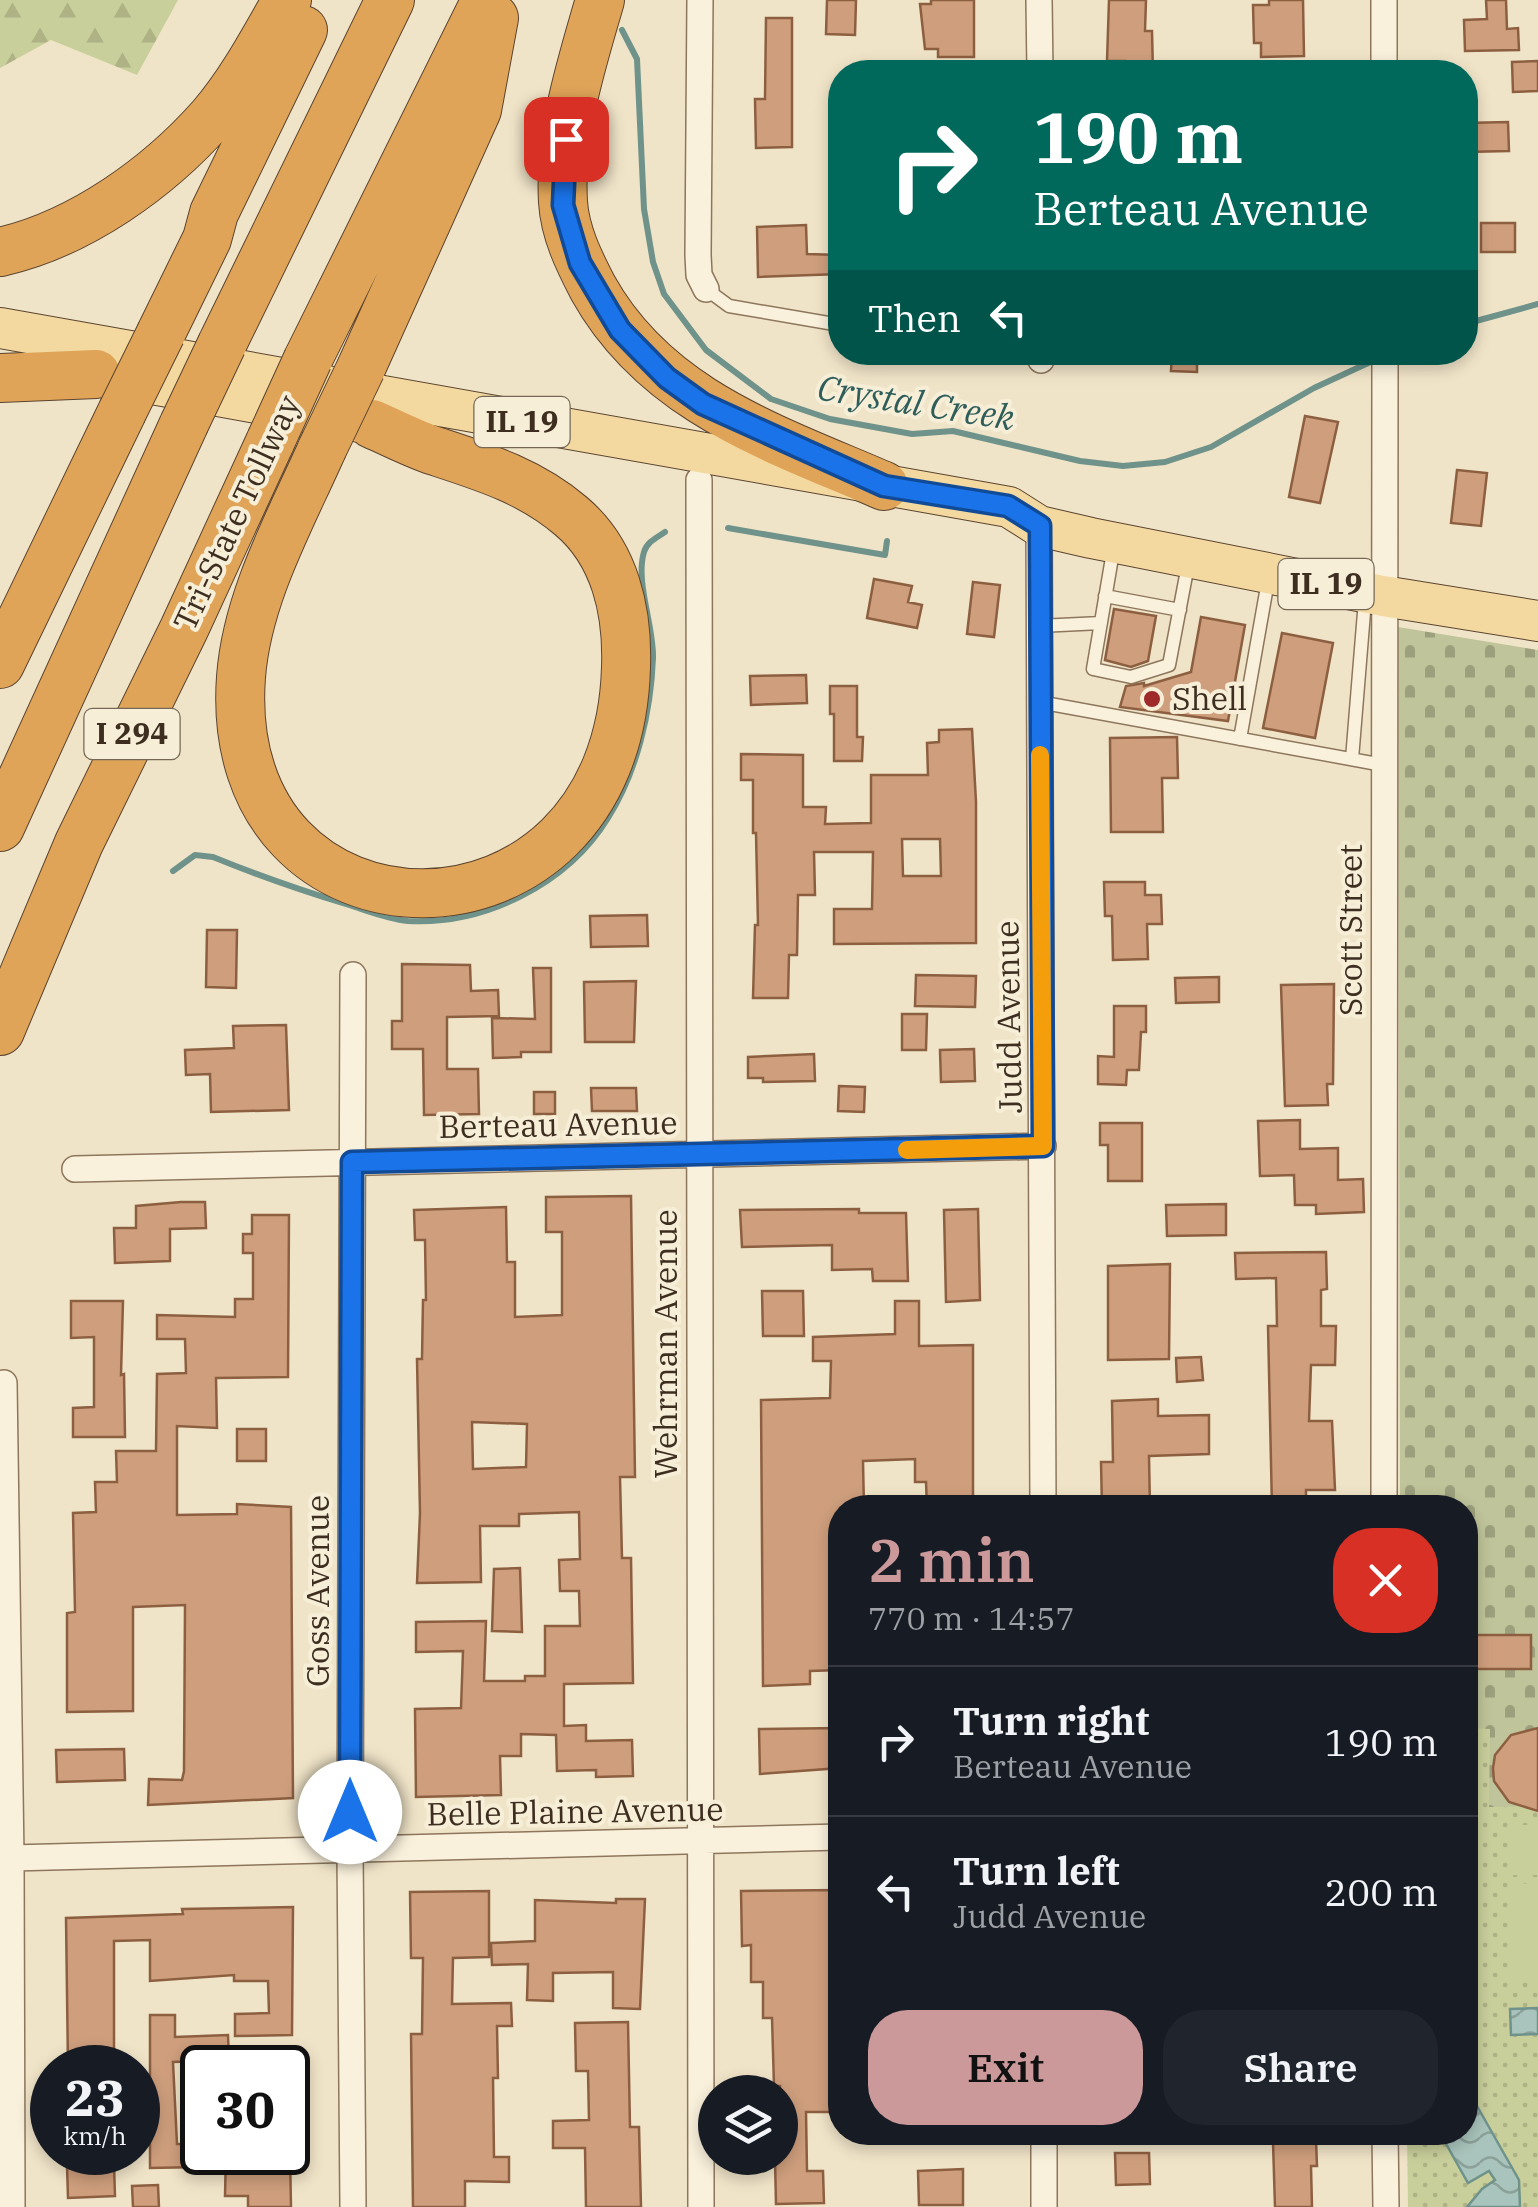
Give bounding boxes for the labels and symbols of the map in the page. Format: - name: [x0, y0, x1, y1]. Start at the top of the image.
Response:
- pin: [524, 97, 609, 182]
- water label: Crystal Creek: [814, 364, 1018, 440]
- street label: Tri-State Tollway: [163, 387, 309, 637]
- road number: IL 19: [474, 397, 570, 447]
- road number: IL 19: [1278, 559, 1374, 609]
- place label: Shell: [1172, 677, 1247, 719]
- marker: Shell: [1141, 688, 1163, 710]
- road number: I 294: [84, 709, 180, 759]
- street label: Scott Street: [1329, 844, 1371, 1016]
- street label: Judd Avenue: [985, 920, 1031, 1114]
- street label: Berteau Avenue: [438, 1101, 678, 1147]
- street label: Wehrman Avenue: [644, 1209, 686, 1479]
- street label: Goss Avenue: [296, 1495, 338, 1687]
- position arrow: [298, 1760, 402, 1864]
- street label: Belle Plaine Avenue: [426, 1787, 724, 1835]
- speed limit sign: 30: [180, 2045, 310, 2175]

